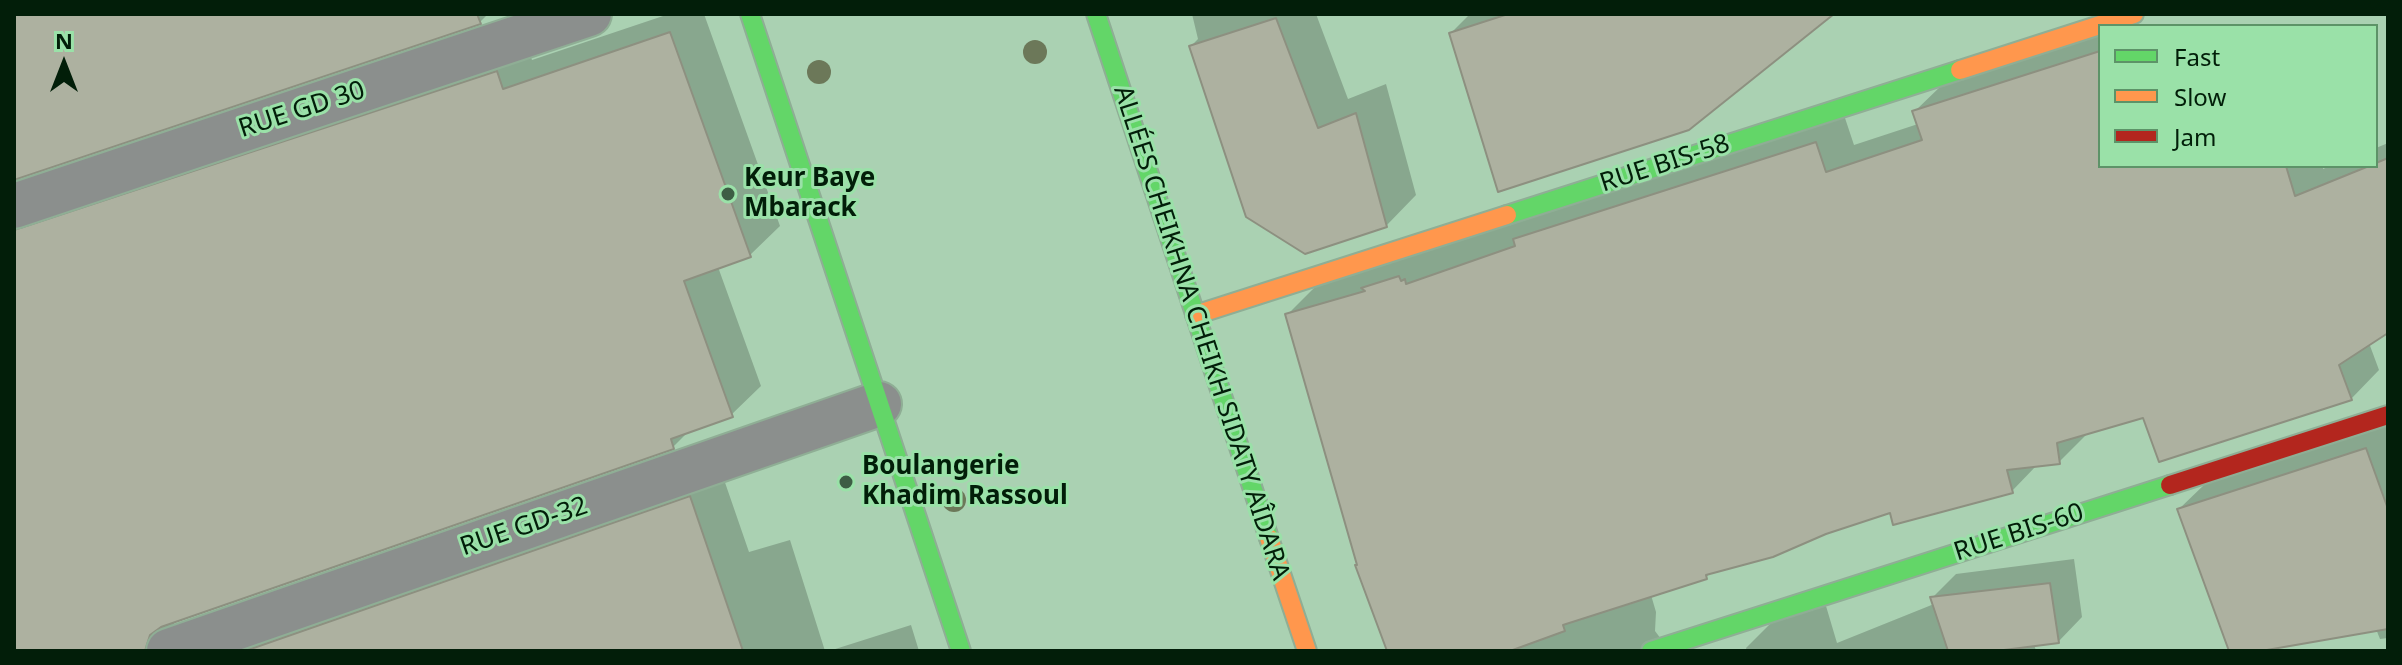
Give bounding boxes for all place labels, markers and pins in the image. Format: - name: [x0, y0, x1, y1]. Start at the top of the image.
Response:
- place label: Keur Baye Mbarack: [744, 163, 875, 224]
- marker: Keur Baye Mbarack: [719, 185, 737, 203]
- place label: Boulangerie Khadim Rassoul: [862, 451, 1068, 512]
- marker: Boulangerie Khadim Rassoul: [837, 473, 855, 491]

